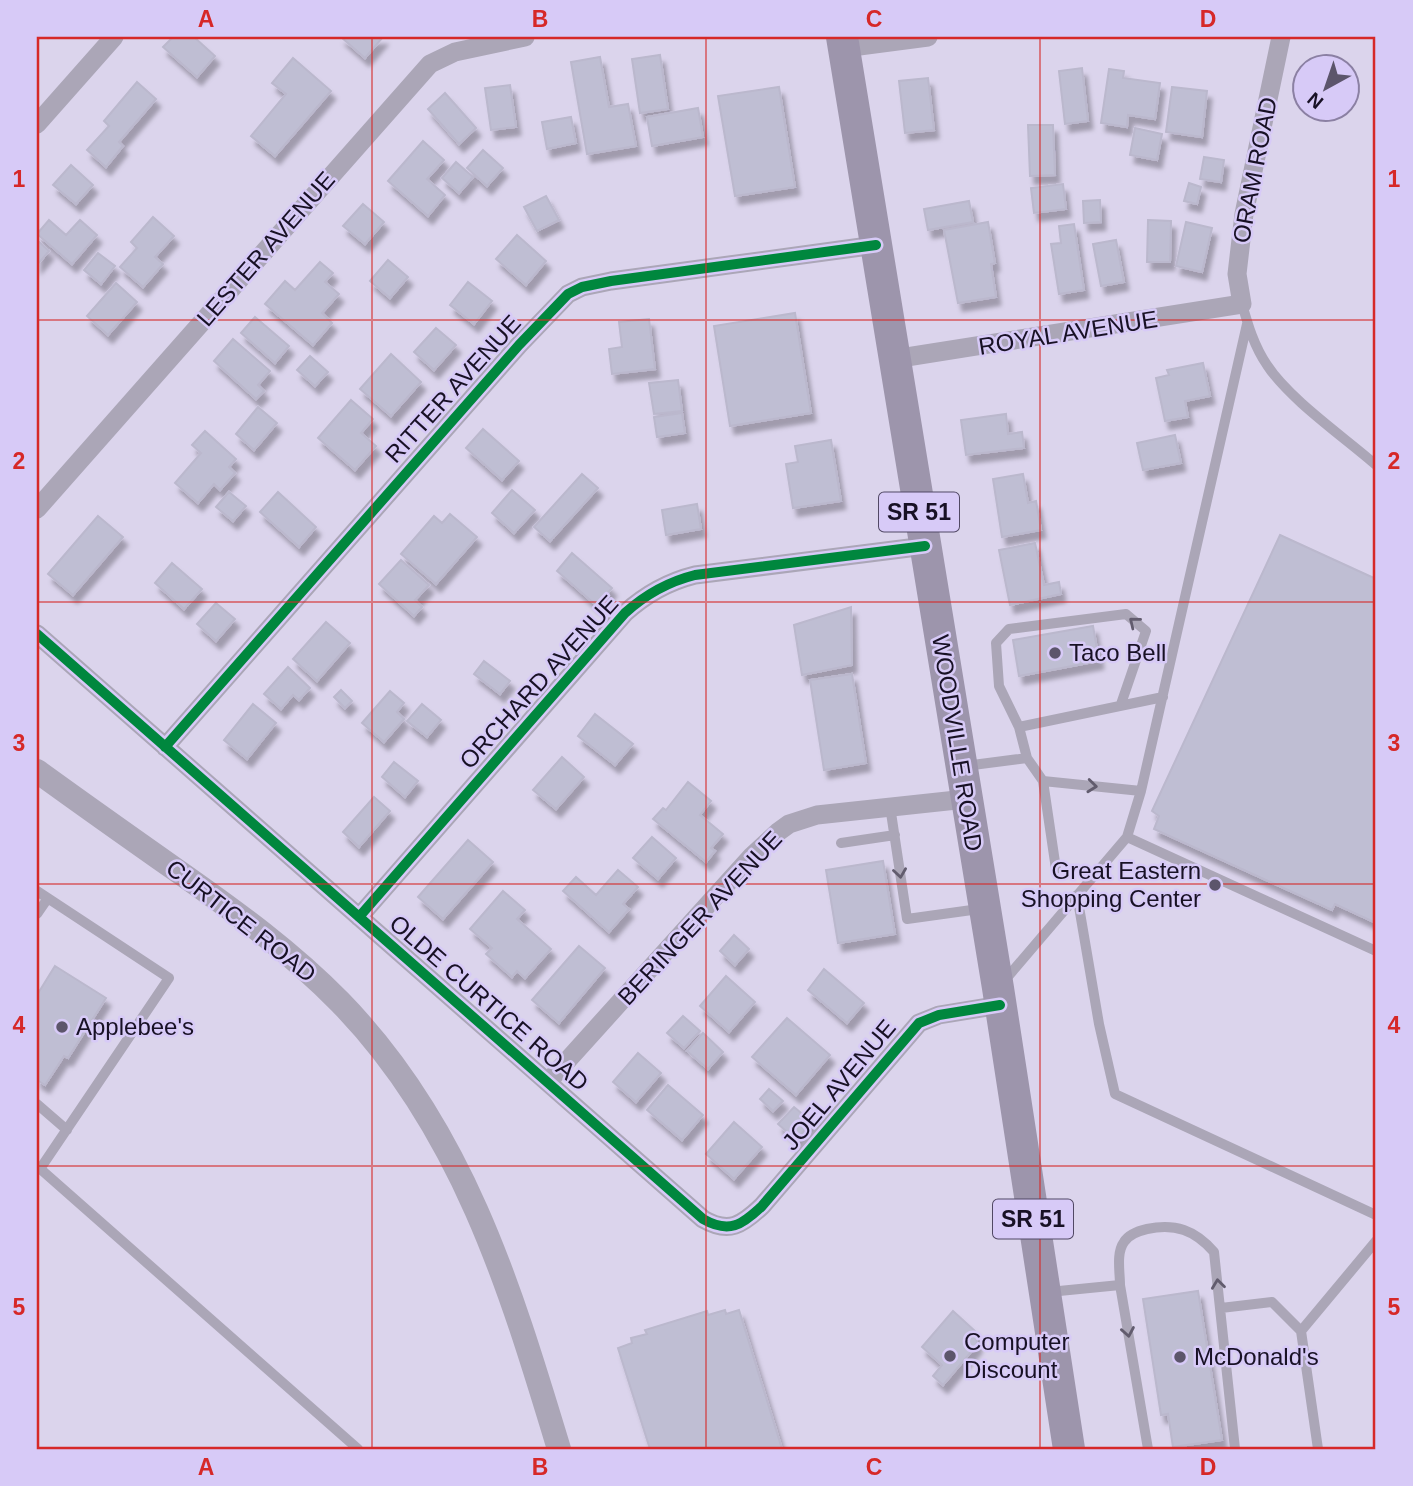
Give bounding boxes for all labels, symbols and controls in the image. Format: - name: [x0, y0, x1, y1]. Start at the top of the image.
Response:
- text: A: [198, 6, 214, 32]
- text: B: [532, 6, 548, 32]
- text: C: [866, 6, 882, 32]
- text: D: [1200, 6, 1216, 32]
- north arrow: [1290, 52, 1360, 122]
- text: N: [1303, 88, 1327, 113]
- street label: ORAM ROAD: [1227, 95, 1282, 245]
- text: 1: [13, 166, 26, 192]
- street label: LESTER AVENUE: [191, 166, 340, 331]
- text: 1: [1388, 166, 1401, 192]
- street label: ROYAL AVENUE: [976, 305, 1159, 360]
- street label: RITTER AVENUE: [379, 309, 526, 468]
- text: 2: [13, 448, 25, 474]
- text: 2: [1388, 448, 1400, 474]
- road number: SR 51: [879, 492, 959, 532]
- street label: ORCHARD AVENUE: [454, 590, 623, 774]
- one-way arrow: [1129, 617, 1141, 630]
- street label: WOODVILLE ROAD: [927, 633, 988, 853]
- place label: Taco Bell: [1069, 639, 1166, 666]
- marker: Taco Bell: [1047, 645, 1063, 661]
- text: 3: [13, 730, 25, 756]
- text: 3: [1388, 730, 1400, 756]
- one-way arrow: [1087, 778, 1098, 793]
- street label: BERINGER AVENUE: [612, 825, 787, 1010]
- street label: CURTICE ROAD: [161, 854, 321, 987]
- place label: Great Eastern Shopping Center: [1021, 857, 1201, 912]
- one-way arrow: [892, 867, 907, 879]
- marker: Great Eastern Shopping Center: [1207, 877, 1223, 893]
- street label: OLDE CURTICE ROAD: [385, 909, 594, 1096]
- text: 4: [13, 1012, 26, 1038]
- text: 4: [1388, 1012, 1401, 1038]
- place label: Applebee's: [76, 1013, 194, 1040]
- street label: JOEL AVENUE: [776, 1014, 901, 1155]
- marker: Applebee's: [54, 1019, 70, 1035]
- road number: SR 51: [993, 1200, 1073, 1238]
- one-way arrow: [1210, 1278, 1225, 1290]
- text: 5: [13, 1294, 26, 1320]
- text: 5: [1388, 1294, 1401, 1320]
- one-way arrow: [1120, 1326, 1135, 1338]
- place label: Computer Discount: [964, 1328, 1069, 1383]
- place label: McDonald's: [1194, 1343, 1319, 1370]
- marker: Computer Discount: [942, 1348, 958, 1364]
- marker: McDonald's: [1172, 1349, 1188, 1365]
- text: A: [198, 1454, 214, 1480]
- text: B: [532, 1454, 548, 1480]
- text: C: [866, 1454, 882, 1480]
- text: D: [1200, 1454, 1216, 1480]

